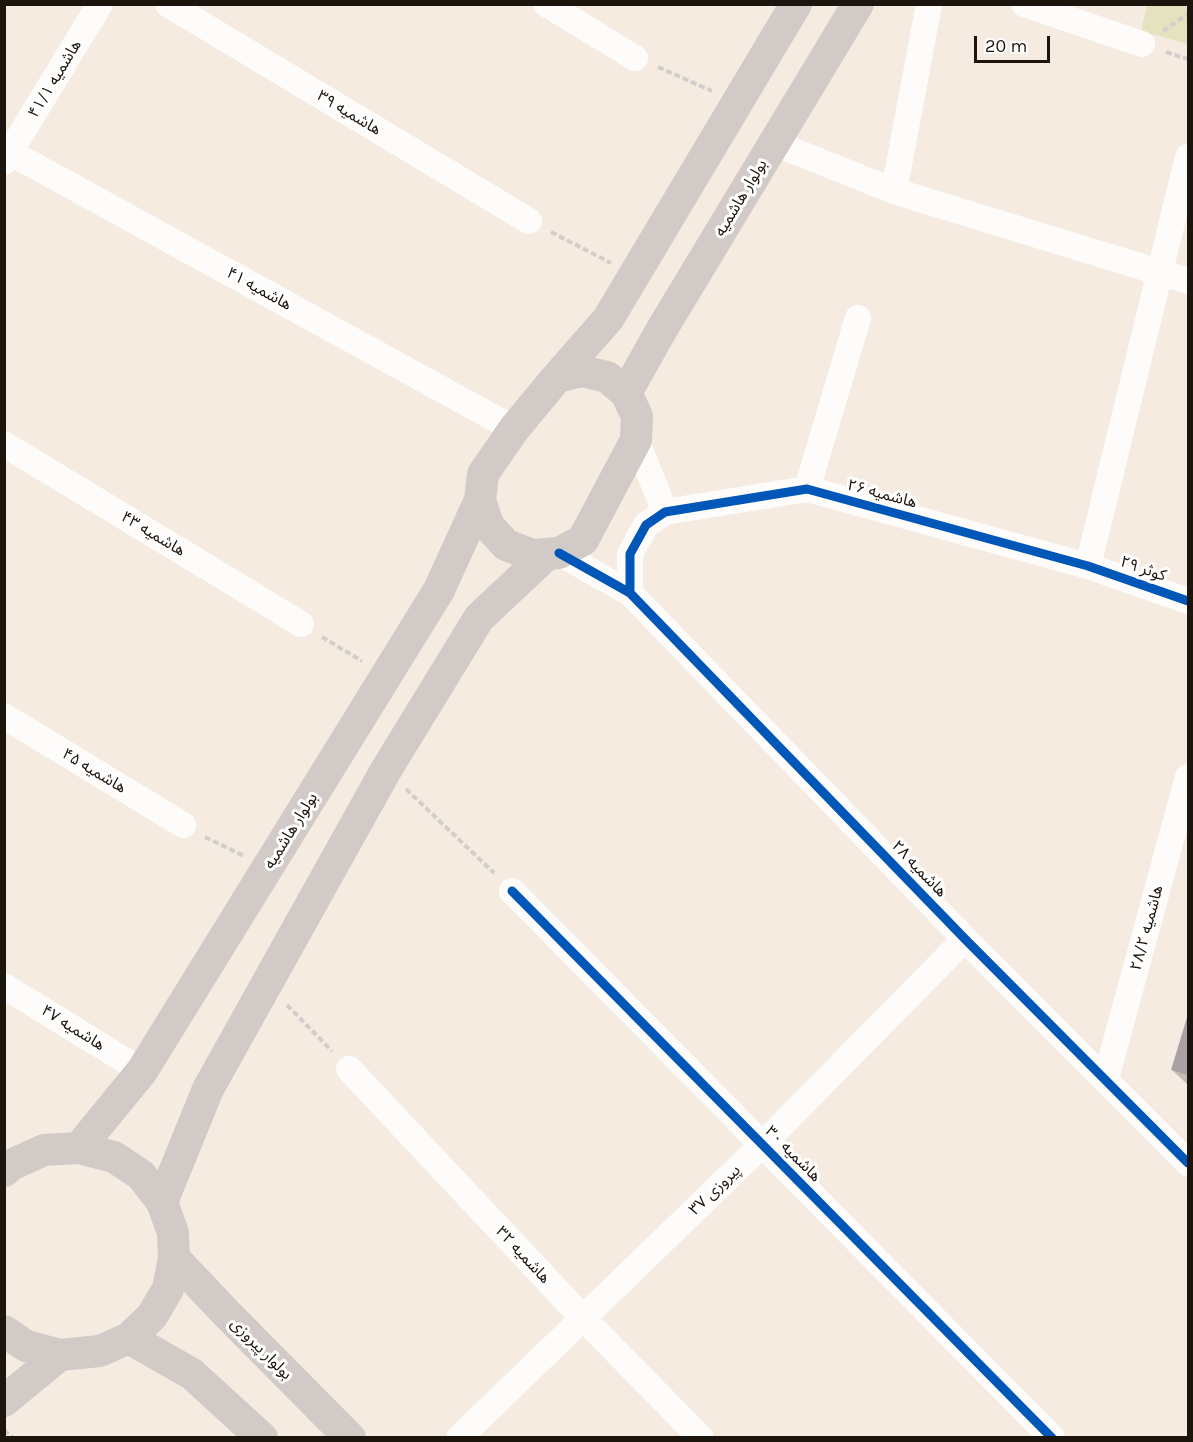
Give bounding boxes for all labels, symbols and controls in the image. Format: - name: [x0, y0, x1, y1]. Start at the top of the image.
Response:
- scale bar: [977, 24, 1054, 62]
- text: 20 m: [985, 35, 1027, 57]
- street label: هاشمیه ۴۱/۱: [24, 37, 86, 121]
- street label: هاشمیه ۳۹: [313, 86, 385, 140]
- street label: بولوار هاشمیه: [711, 156, 771, 240]
- street label: هاشمیه ۴۱: [223, 263, 295, 315]
- street label: هاشمیه ۲۶: [845, 475, 919, 513]
- street label: هاشمیه ۴۳: [117, 507, 189, 561]
- street label: کوثر ۲۹: [1117, 552, 1169, 586]
- street label: هاشمیه ۴۵: [58, 744, 130, 798]
- street label: بولوار هاشمیه: [260, 789, 322, 873]
- street label: هاشمیه ۲۸: [887, 837, 951, 901]
- street label: هاشمیه ۲۸/۲: [1126, 883, 1168, 973]
- street label: هاشمیه ۴۷: [38, 1001, 108, 1055]
- street label: هاشمیه ۳۰: [761, 1122, 825, 1186]
- street label: پیروزی ۳۷: [685, 1161, 745, 1219]
- street label: هاشمیه ۳۲: [492, 1222, 554, 1288]
- street label: بولوار پیروزی: [226, 1314, 296, 1384]

